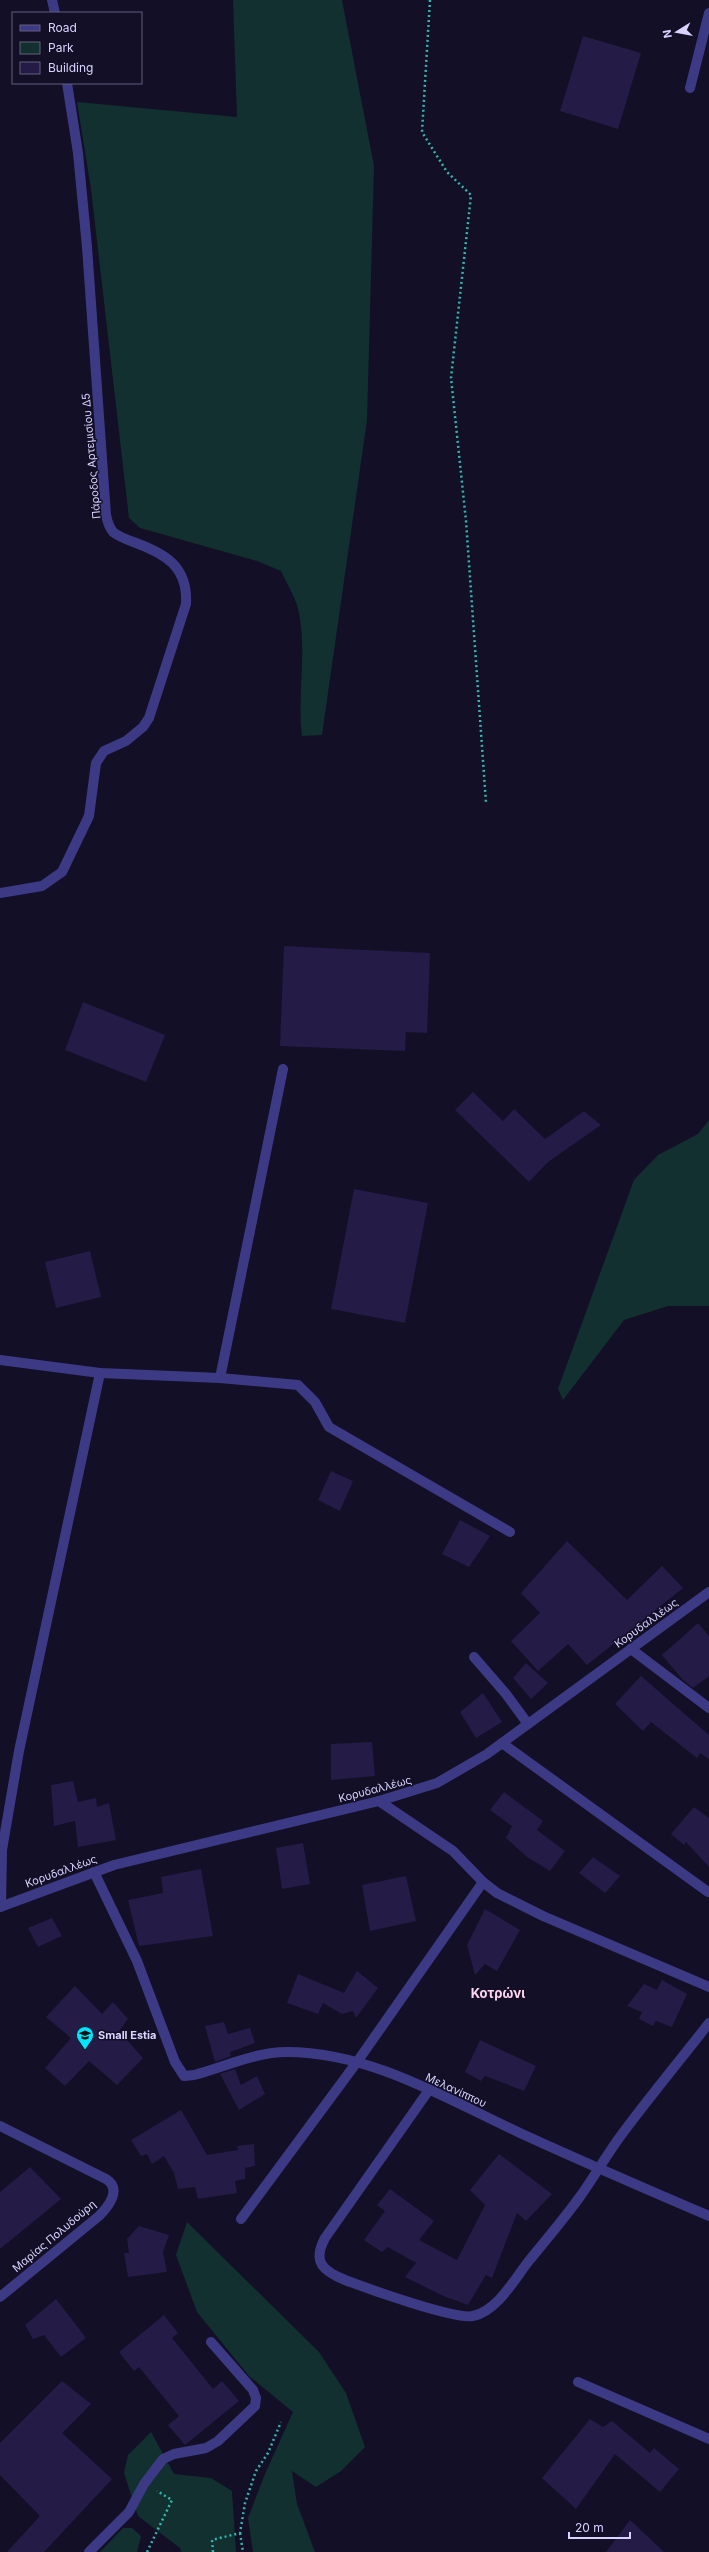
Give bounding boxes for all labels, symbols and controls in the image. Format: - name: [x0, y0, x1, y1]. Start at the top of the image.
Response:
- legend: [12, 12, 142, 84]
- north arrow: [657, 12, 697, 52]
- text: Road: [48, 20, 77, 35]
- text: N: [660, 28, 675, 39]
- text: Park: [48, 40, 74, 55]
- text: Building: [48, 60, 93, 75]
- street label: Πάροδος Αρτεμισίου Δ5: [78, 392, 103, 520]
- street label: Κορυδαλλέως: [611, 1595, 681, 1651]
- street label: Κορυδαλλέως: [337, 1772, 413, 1806]
- street label: Κορυδαλλέως: [23, 1852, 99, 1890]
- district label: Κοτρώνι: [471, 1985, 525, 2001]
- school or university icon: Small Estia: [75, 2025, 95, 2050]
- place label: Small Estia: [98, 2028, 156, 2042]
- street label: Μελανίππου: [423, 2070, 489, 2110]
- street label: Μαρίας Πολυδούρη: [9, 2197, 99, 2275]
- scale bar: [569, 2514, 630, 2540]
- text: 20 m: [575, 2520, 604, 2535]

